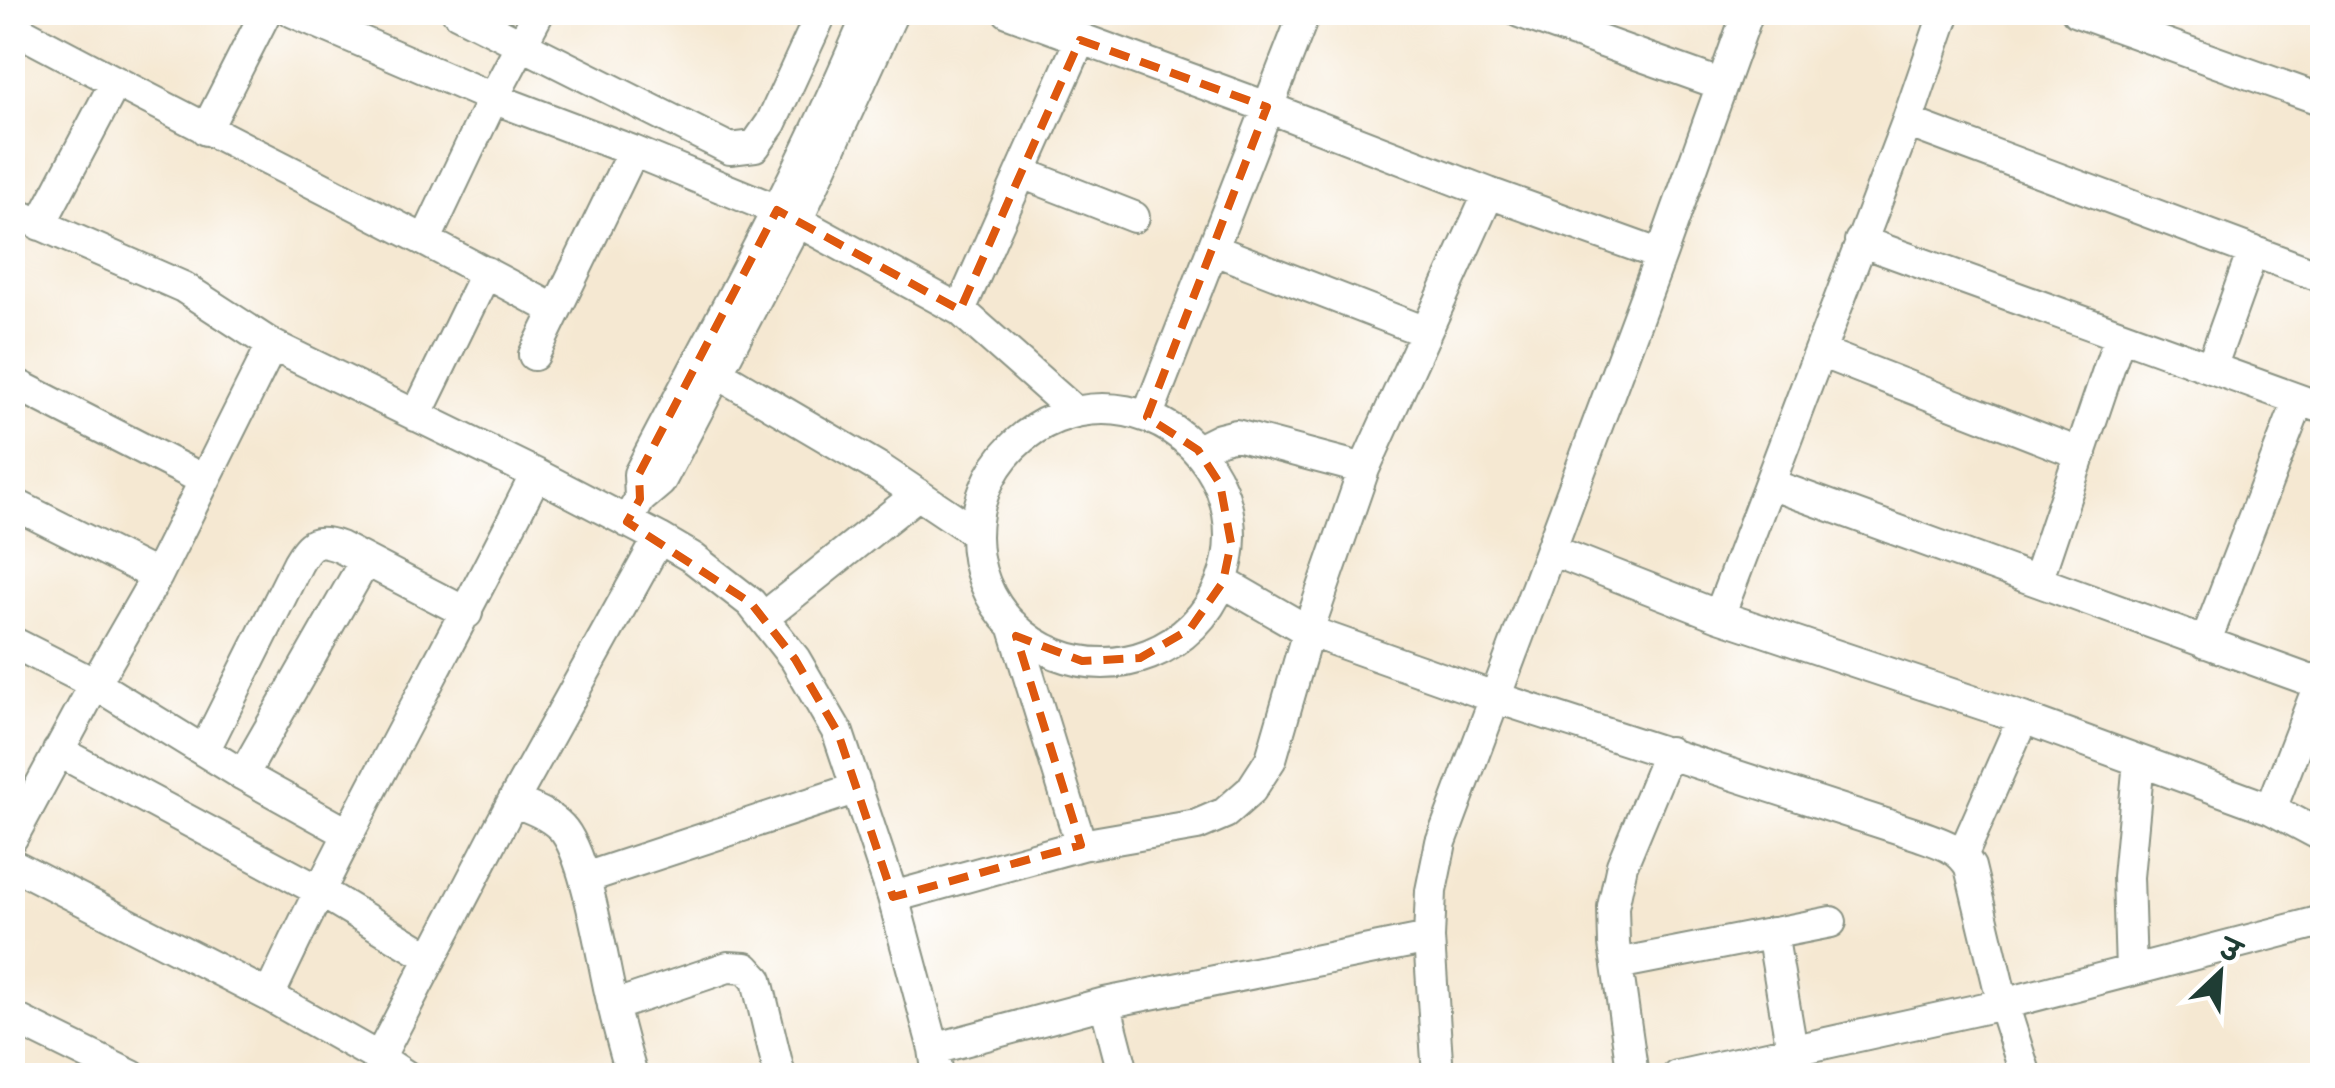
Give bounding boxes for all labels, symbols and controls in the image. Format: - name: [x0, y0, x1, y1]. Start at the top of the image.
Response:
- north arrow: [2170, 923, 2270, 1023]
- text: उ: [2212, 932, 2247, 971]

